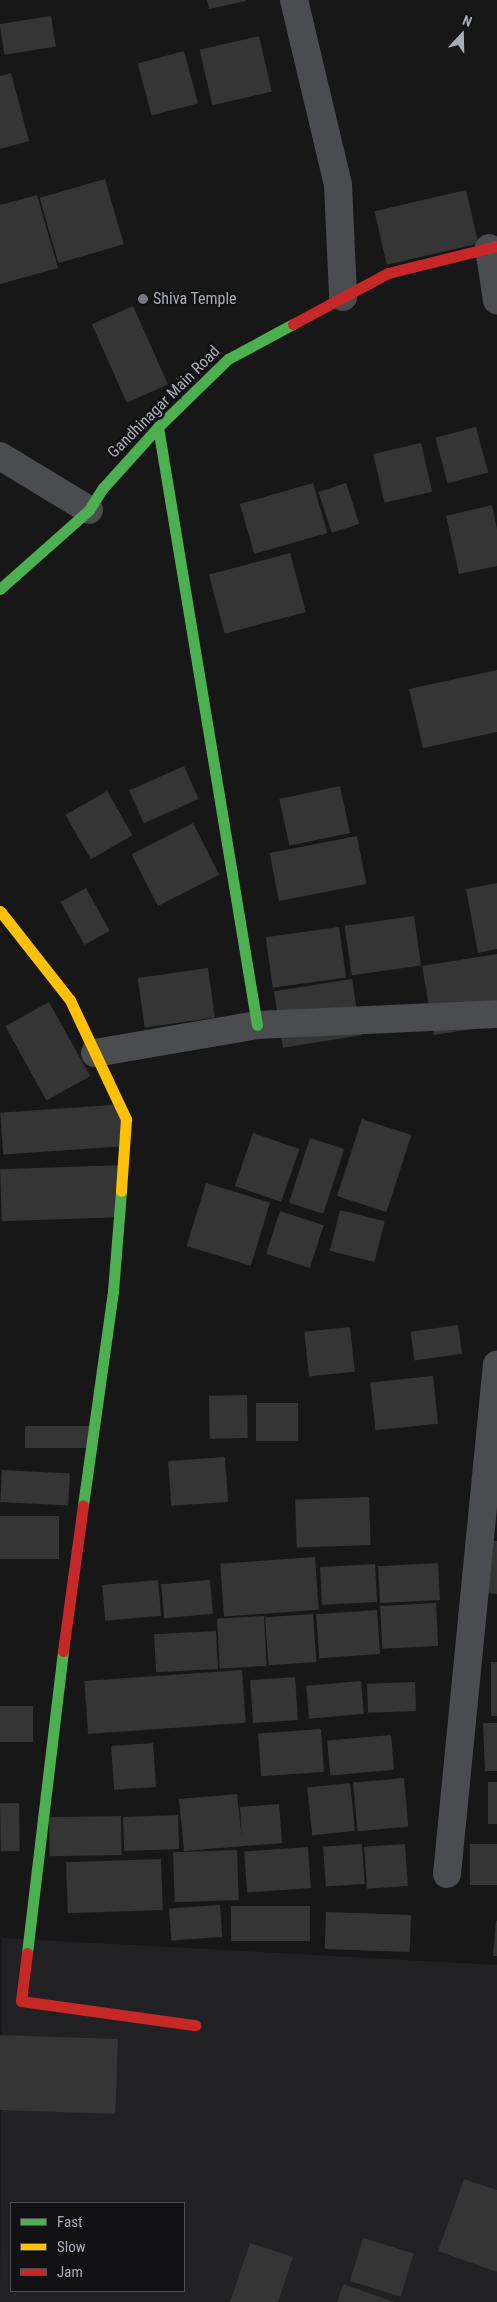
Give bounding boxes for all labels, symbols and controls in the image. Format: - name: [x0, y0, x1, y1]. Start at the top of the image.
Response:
- north arrow: [437, 10, 487, 60]
- text: N: [460, 12, 474, 30]
- place label: Shiva Temple: [153, 289, 237, 309]
- marker: Shiva Temple: [137, 293, 149, 305]
- street label: Gandhinagar Main Road: [104, 342, 224, 462]
- legend: [10, 2202, 185, 2292]
- text: Fast: [57, 2213, 82, 2231]
- text: Slow: [57, 2238, 86, 2256]
- text: Jam: [57, 2263, 83, 2281]

